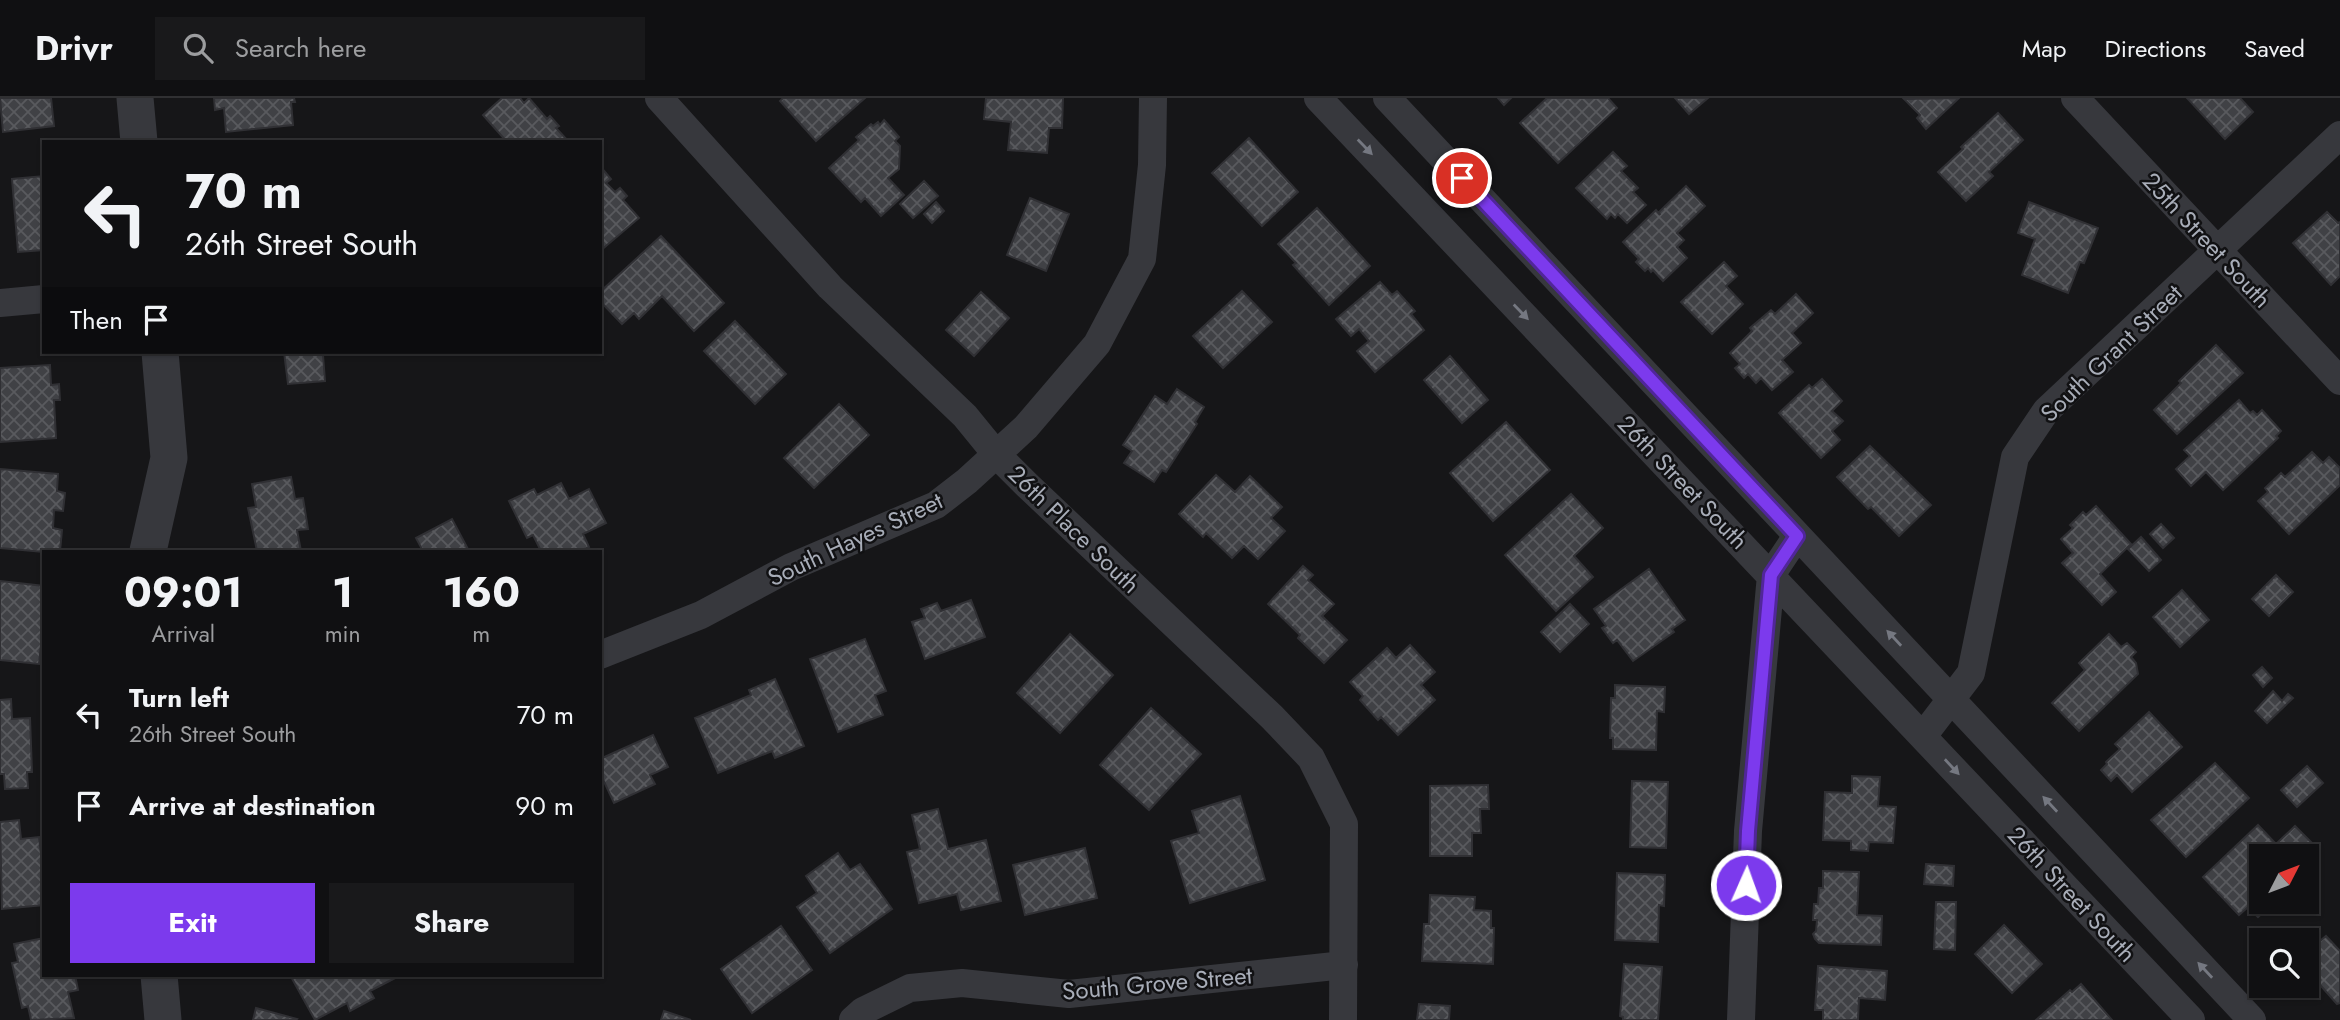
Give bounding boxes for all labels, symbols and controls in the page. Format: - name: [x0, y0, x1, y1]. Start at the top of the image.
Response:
- search box: [155, 17, 645, 80]
- text: Drivr: [35, 25, 113, 72]
- icon: search: [179, 29, 217, 67]
- text: Search here: [235, 29, 366, 67]
- text: Map: [2022, 31, 2067, 66]
- text: Directions: [2105, 31, 2206, 66]
- text: Saved: [2244, 31, 2305, 66]
- one-way arrow: [1356, 139, 1373, 156]
- pin: [1432, 148, 1492, 208]
- text: 70 m: [185, 156, 302, 226]
- icon: arrive: [1443, 159, 1481, 197]
- street label: 25th Street South: [2135, 164, 2279, 316]
- icon: left: [70, 168, 161, 259]
- text: 26th Street South: [185, 221, 418, 267]
- street label: South Grant Street: [2032, 276, 2190, 430]
- text: Then: [70, 301, 123, 339]
- icon: arrive: [137, 301, 175, 339]
- one-way arrow: [1513, 303, 1529, 320]
- street label: 26th Street South: [1610, 407, 1756, 557]
- street label: 26th Place South: [1000, 457, 1148, 601]
- street label: South Hayes Street: [762, 483, 949, 595]
- text: 09:01: [124, 562, 243, 623]
- text: 1: [332, 562, 353, 623]
- text: 160: [443, 562, 520, 623]
- text: Arrival: [152, 617, 215, 651]
- text: min: [325, 617, 361, 651]
- text: m: [472, 617, 490, 651]
- one-way arrow: [1886, 629, 1902, 647]
- text: Turn left: [129, 679, 229, 717]
- icon: left: [70, 696, 108, 734]
- text: 70 m: [517, 696, 574, 734]
- text: 26th Street South: [129, 717, 296, 751]
- one-way arrow: [1944, 758, 1960, 775]
- icon: arrive: [70, 787, 108, 825]
- text: Arrive at destination: [129, 787, 376, 825]
- text: 90 m: [515, 787, 574, 825]
- one-way arrow: [2042, 796, 2058, 813]
- street label: 26th Street South: [2000, 818, 2144, 970]
- north arrow: [2249, 844, 2319, 914]
- map controls: [2249, 844, 2319, 998]
- position arrow: [1709, 848, 1783, 922]
- button: Exit: [70, 883, 315, 963]
- button: Share: [329, 883, 574, 963]
- button: search: [2249, 928, 2319, 998]
- street label: South Grove Street: [1061, 957, 1254, 1009]
- one-way arrow: [2198, 962, 2214, 979]

